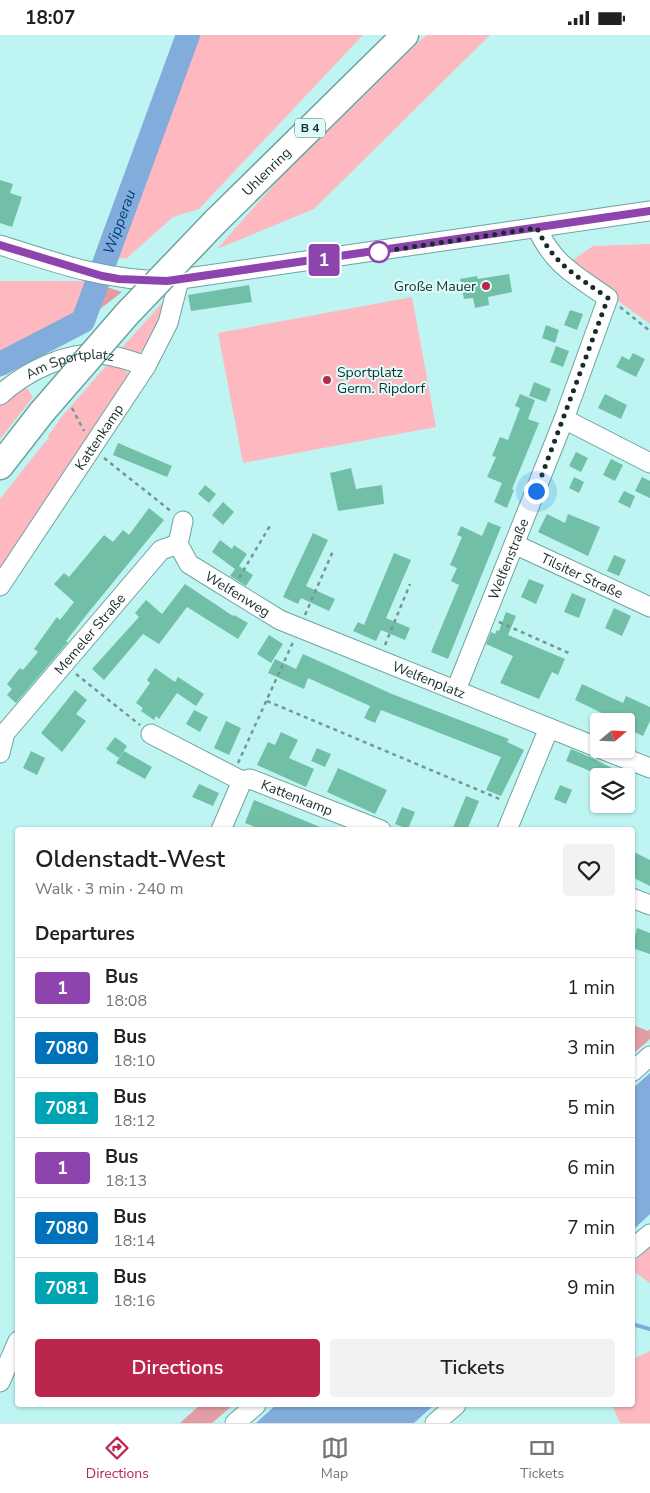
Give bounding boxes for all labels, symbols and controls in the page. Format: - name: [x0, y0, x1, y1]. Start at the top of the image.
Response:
- text: 18:07: [25, 5, 75, 31]
- road number: B 4: [295, 119, 325, 137]
- street label: Uhlenring: [238, 143, 295, 200]
- water label: Wipperau: [98, 187, 140, 257]
- unlabelled marker: [368, 241, 390, 263]
- line badge: 1: [308, 244, 340, 276]
- text: 1: [319, 248, 329, 272]
- place label: Große Mauer: [394, 277, 476, 296]
- marker: Große Mauer: [480, 280, 492, 292]
- street label: Am Sportplatz: [22, 344, 117, 384]
- place label: Sportplatz Germ. Ripdorf: [337, 363, 426, 398]
- marker: Sportplatz Germ. Ripdorf: [321, 374, 333, 386]
- street label: Kattenkamp: [70, 400, 128, 474]
- your location: [524, 479, 549, 504]
- street label: Welfenstraße: [483, 516, 533, 602]
- street label: Tilsiter Straße: [538, 548, 626, 603]
- street label: Welfenweg: [202, 567, 274, 621]
- street label: Memeler Straße: [50, 589, 130, 678]
- street label: Welfenplatz: [389, 657, 469, 703]
- north arrow: [590, 713, 635, 757]
- map controls: [590, 713, 635, 813]
- button: layers: [590, 768, 635, 813]
- street label: Kattenkamp: [258, 775, 336, 820]
- text: Oldenstadt-West: [35, 843, 225, 875]
- button: heart: [563, 844, 615, 896]
- text: Walk · 3 min · 240 m: [35, 878, 183, 900]
- text: Departures: [35, 921, 135, 947]
- text: Bus: [105, 964, 138, 990]
- text: 1 min: [567, 975, 615, 1001]
- text: 1: [57, 976, 68, 1000]
- text: 18:08: [105, 990, 147, 1012]
- text: Bus: [113, 1024, 147, 1050]
- text: 3 min: [567, 1035, 615, 1061]
- text: 7080: [45, 1036, 88, 1060]
- text: 18:10: [113, 1050, 155, 1072]
- text: Bus: [113, 1084, 147, 1110]
- text: 5 min: [567, 1095, 615, 1121]
- text: 7081: [45, 1096, 88, 1120]
- text: 18:12: [113, 1110, 155, 1132]
- text: Bus: [105, 1144, 138, 1170]
- text: 6 min: [567, 1155, 615, 1181]
- text: 1: [57, 1156, 68, 1180]
- text: 18:13: [105, 1170, 147, 1192]
- text: Bus: [113, 1204, 147, 1230]
- text: 7 min: [567, 1215, 615, 1241]
- text: 7080: [45, 1216, 88, 1240]
- text: 18:14: [113, 1230, 155, 1252]
- text: Bus: [113, 1264, 147, 1290]
- text: 9 min: [567, 1275, 615, 1301]
- text: 7081: [45, 1276, 88, 1300]
- text: 18:16: [113, 1290, 155, 1312]
- button: Directions: [35, 1339, 320, 1397]
- button: Tickets: [330, 1339, 615, 1397]
- tab: Directions: [86, 1434, 149, 1483]
- tab: Map: [321, 1434, 349, 1483]
- tab: Tickets: [520, 1434, 564, 1483]

